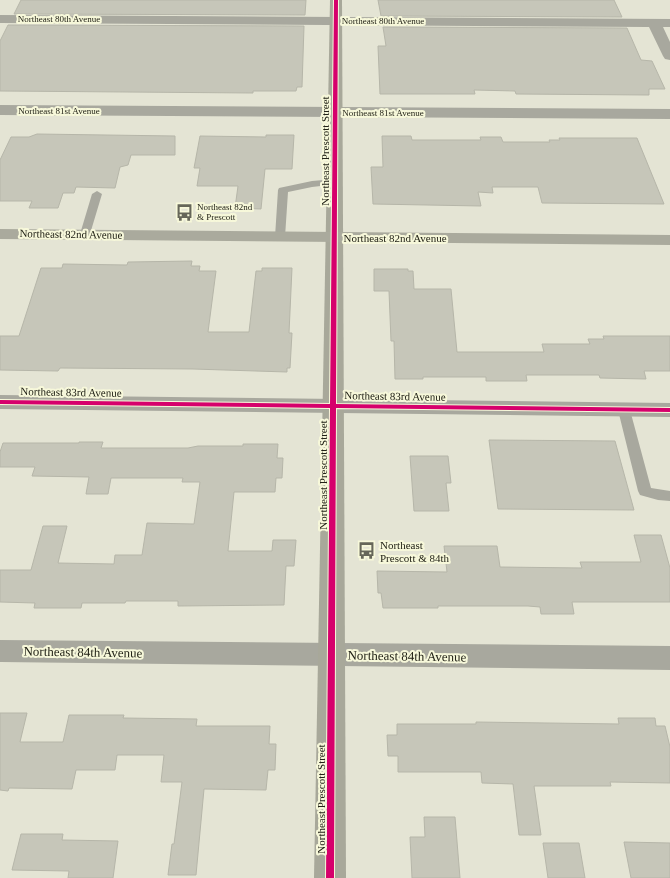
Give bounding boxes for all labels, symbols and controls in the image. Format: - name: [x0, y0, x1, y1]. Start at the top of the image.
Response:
- street label: Northeast 80th Avenue: [18, 14, 100, 24]
- street label: Northeast 80th Avenue: [342, 16, 424, 26]
- street label: Northeast Prescott Street: [319, 96, 331, 206]
- street label: Northeast 81st Avenue: [18, 106, 100, 116]
- street label: Northeast 81st Avenue: [342, 108, 424, 118]
- bus stop icon: Northeast 82nd & Prescott: [174, 202, 194, 222]
- place label: Northeast 82nd & Prescott: [197, 202, 253, 222]
- street label: Northeast 82nd Avenue: [19, 227, 123, 241]
- street label: Northeast 82nd Avenue: [343, 232, 447, 244]
- street label: Northeast 83rd Avenue: [20, 385, 122, 399]
- street label: Northeast 83rd Avenue: [344, 389, 446, 403]
- street label: Northeast Prescott Street: [317, 420, 329, 530]
- place label: Northeast Prescott & 84th: [380, 539, 450, 564]
- bus stop icon: Northeast Prescott & 84th: [357, 541, 377, 561]
- street label: Northeast 84th Avenue: [23, 643, 143, 661]
- street label: Northeast 84th Avenue: [347, 647, 467, 665]
- street label: Northeast Prescott Street: [315, 744, 327, 854]

